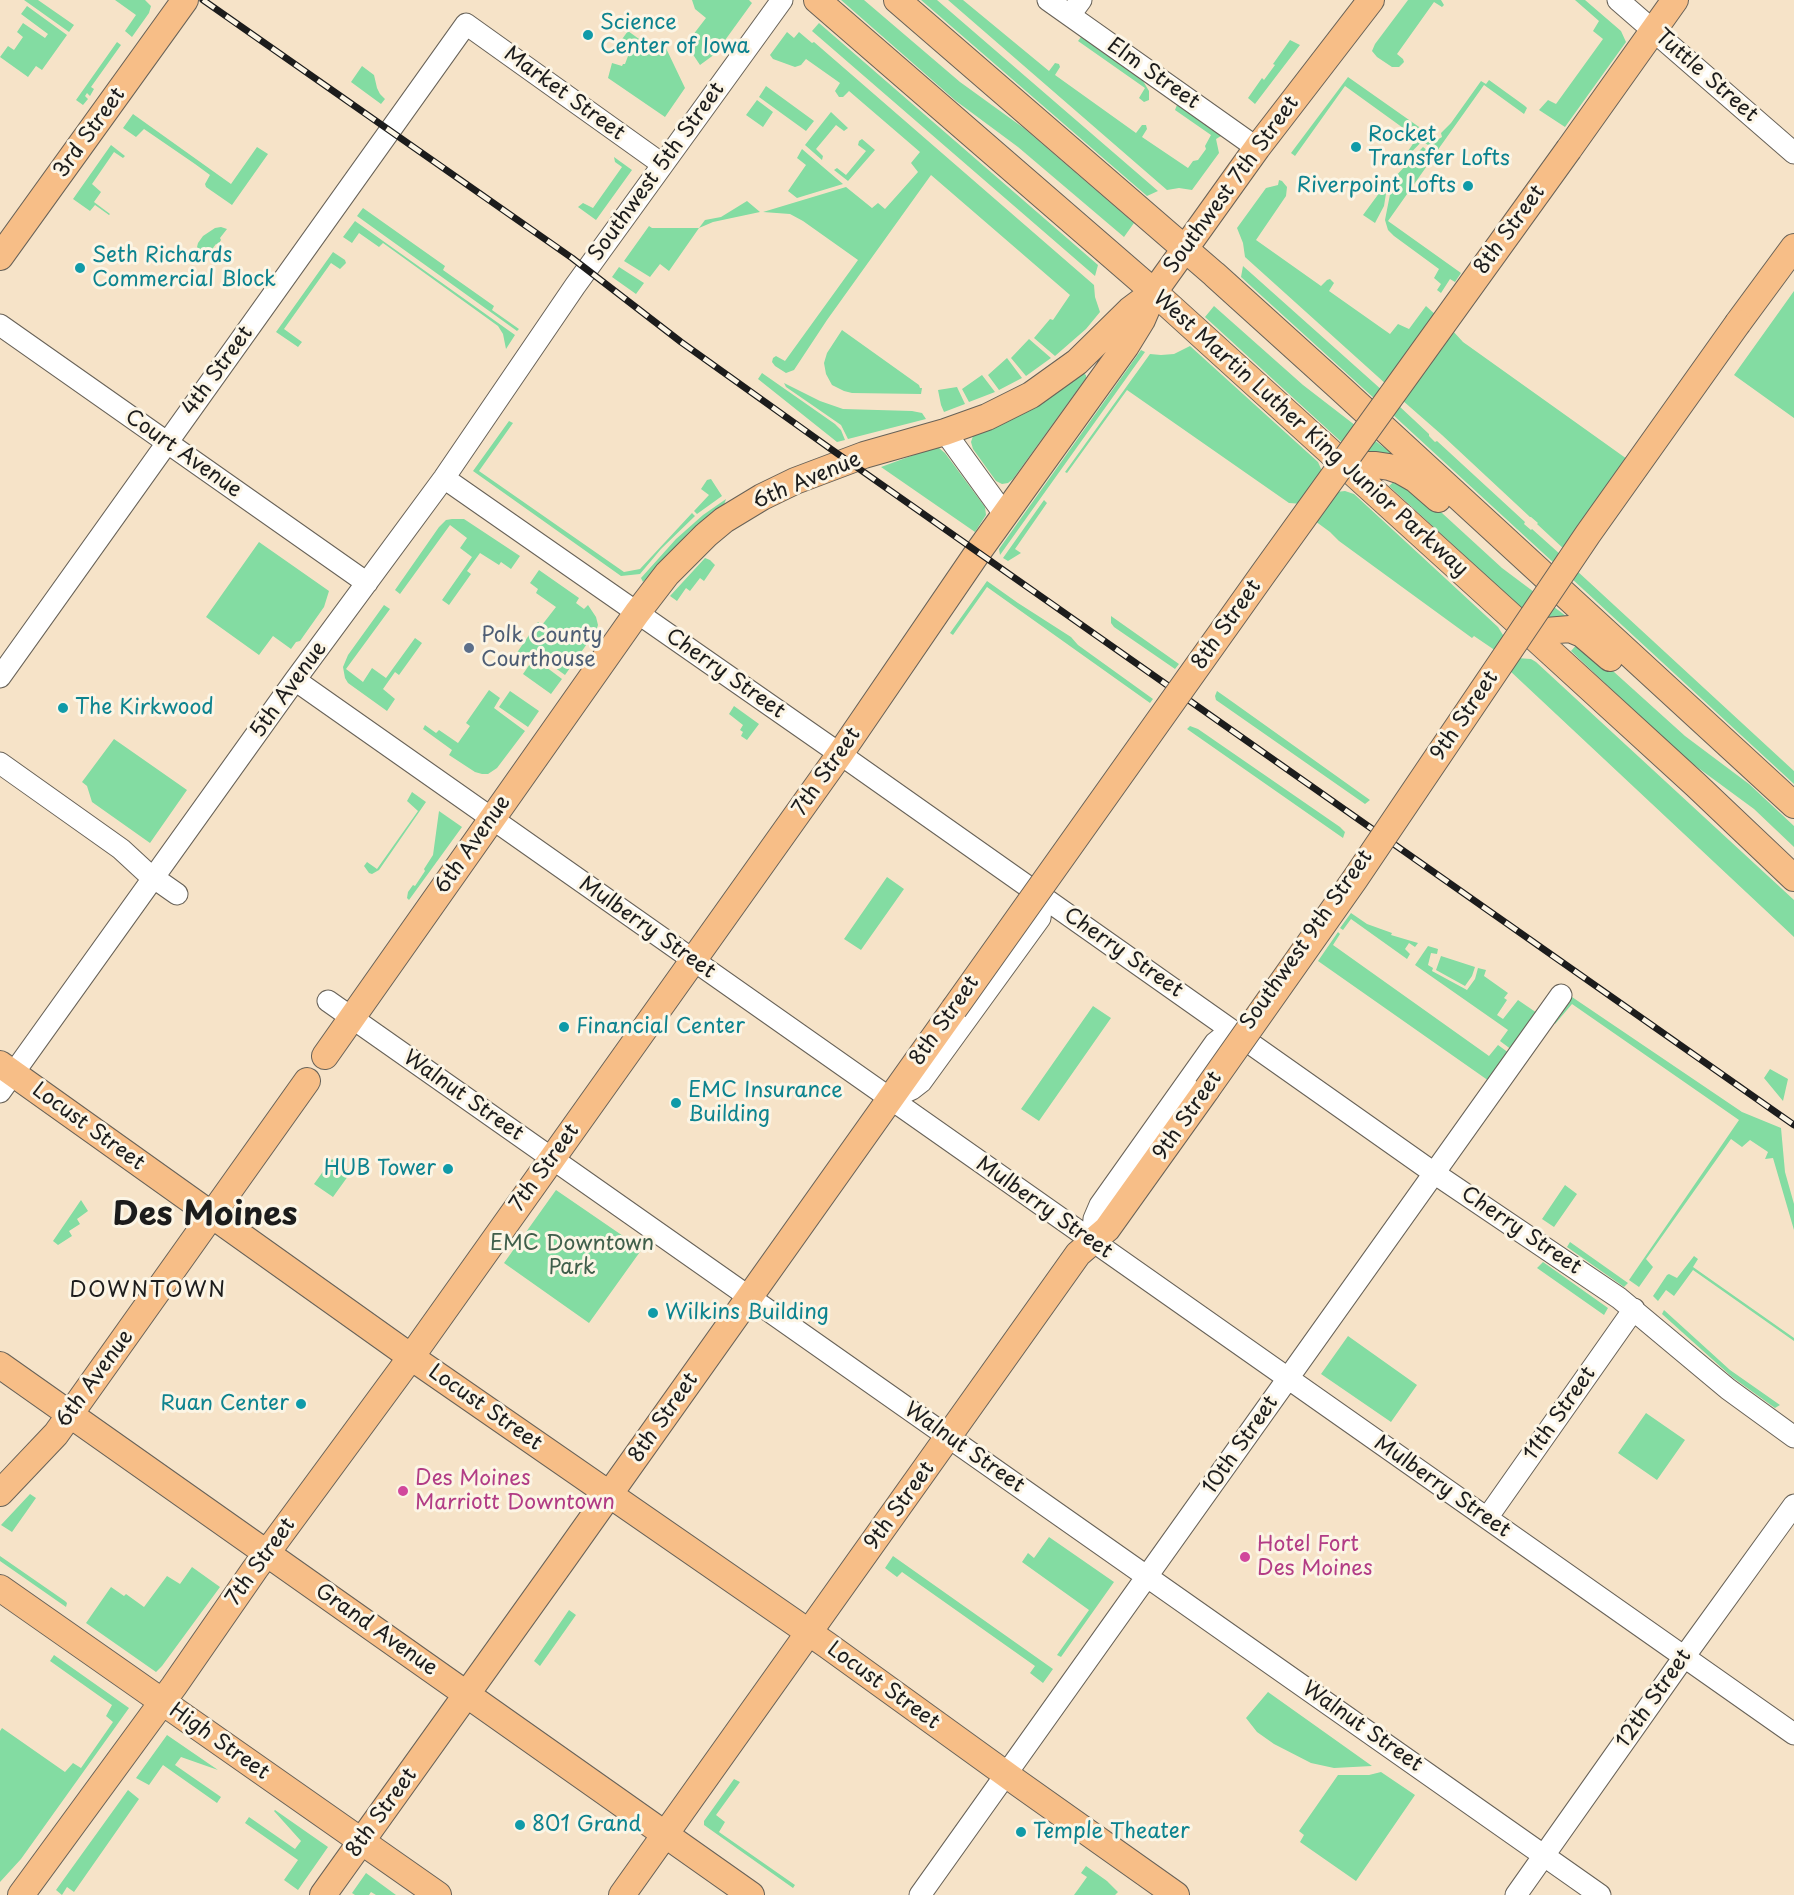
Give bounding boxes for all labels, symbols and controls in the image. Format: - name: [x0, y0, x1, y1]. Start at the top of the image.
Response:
- place label: Science Center of Iowa: [600, 10, 749, 60]
- street label: Tuttle Street: [1649, 24, 1763, 128]
- marker: Science Center of Iowa: [581, 28, 595, 42]
- street label: Elm Street: [1102, 33, 1204, 115]
- street label: Market Street: [499, 42, 629, 146]
- street label: Southwest 5th Street: [584, 78, 730, 266]
- street label: 3rd Street: [49, 83, 131, 183]
- street label: Southwest 7th Street: [1159, 91, 1305, 279]
- place label: Rocket Transfer Lofts: [1368, 122, 1510, 172]
- marker: Rocket Transfer Lofts: [1349, 140, 1363, 154]
- place label: Riverpoint Lofts: [1297, 173, 1456, 199]
- marker: Riverpoint Lofts: [1461, 179, 1475, 193]
- street label: 8th Street: [1469, 181, 1551, 279]
- place label: Seth Richards Commercial Block: [92, 243, 276, 293]
- marker: Seth Richards Commercial Block: [73, 261, 87, 275]
- street label: West Martin Luther King Junior Parkway: [1147, 286, 1473, 582]
- street label: 4th Street: [177, 322, 259, 420]
- street label: Court Avenue: [120, 405, 246, 503]
- street label: 6th Avenue: [749, 447, 865, 515]
- street label: 8th Street: [1187, 575, 1267, 675]
- place label: Polk County Courthouse: [481, 623, 603, 673]
- street label: Cherry Street: [661, 624, 789, 724]
- street label: 5th Avenue: [246, 637, 332, 743]
- marker: Polk County Courthouse: [462, 641, 476, 655]
- street label: 9th Street: [1426, 666, 1504, 766]
- place label: The Kirkwood: [75, 695, 214, 721]
- marker: The Kirkwood: [56, 701, 70, 715]
- street label: 7th Street: [787, 723, 867, 821]
- street label: 6th Avenue: [430, 791, 516, 899]
- street label: Southwest 9th Street: [1235, 845, 1379, 1035]
- street label: Mulberry Street: [574, 872, 720, 984]
- street label: Cherry Street: [1059, 903, 1187, 1003]
- street label: 8th Street: [905, 971, 985, 1071]
- place label: Financial Center: [576, 1014, 745, 1040]
- marker: Financial Center: [557, 1020, 571, 1034]
- street label: Walnut Street: [398, 1045, 528, 1147]
- street label: 9th Street: [1148, 1067, 1228, 1165]
- street label: Locust Street: [27, 1078, 149, 1176]
- place label: EMC Insurance Building: [688, 1078, 843, 1128]
- marker: EMC Insurance Building: [669, 1096, 683, 1110]
- street label: 7th Street: [505, 1119, 585, 1217]
- street label: Mulberry Street: [971, 1152, 1117, 1264]
- place label: HUB Tower: [324, 1156, 436, 1182]
- marker: HUB Tower: [441, 1162, 455, 1176]
- street label: Cherry Street: [1456, 1181, 1586, 1281]
- district label: Des Moines: [112, 1196, 298, 1236]
- park label: EMC Downtown Park: [490, 1231, 654, 1281]
- district label: DOWNTOWN: [68, 1278, 228, 1304]
- place label: Wilkins Building: [665, 1300, 829, 1326]
- marker: Wilkins Building: [646, 1306, 660, 1320]
- street label: 6th Avenue: [51, 1325, 139, 1433]
- street label: Locust Street: [423, 1360, 547, 1456]
- street label: 11th Street: [1519, 1362, 1601, 1466]
- street label: 8th Street: [624, 1368, 704, 1468]
- place label: Ruan Center: [160, 1391, 289, 1417]
- street label: 10th Street: [1198, 1391, 1284, 1499]
- marker: Ruan Center: [294, 1397, 308, 1411]
- street label: Walnut Street: [899, 1397, 1029, 1499]
- street label: Mulberry Street: [1369, 1431, 1515, 1543]
- street label: 9th Street: [860, 1457, 940, 1555]
- place label: Des Moines Marriott Downtown: [415, 1466, 615, 1516]
- marker: Des Moines Marriott Downtown: [396, 1484, 410, 1498]
- street label: 7th Street: [221, 1513, 301, 1611]
- place label: Hotel Fort Des Moines: [1257, 1532, 1373, 1582]
- marker: Hotel Fort Des Moines: [1238, 1550, 1252, 1564]
- street label: Grand Avenue: [310, 1579, 442, 1681]
- street label: Locust Street: [822, 1637, 944, 1735]
- street label: 12th Street: [1611, 1645, 1697, 1753]
- street label: Walnut Street: [1297, 1676, 1427, 1778]
- street label: High Street: [164, 1698, 274, 1786]
- street label: 8th Street: [341, 1764, 423, 1862]
- place label: 801 Grand: [532, 1812, 641, 1838]
- marker: 801 Grand: [513, 1818, 527, 1832]
- place label: Temple Theater: [1033, 1819, 1190, 1845]
- marker: Temple Theater: [1014, 1825, 1028, 1839]

